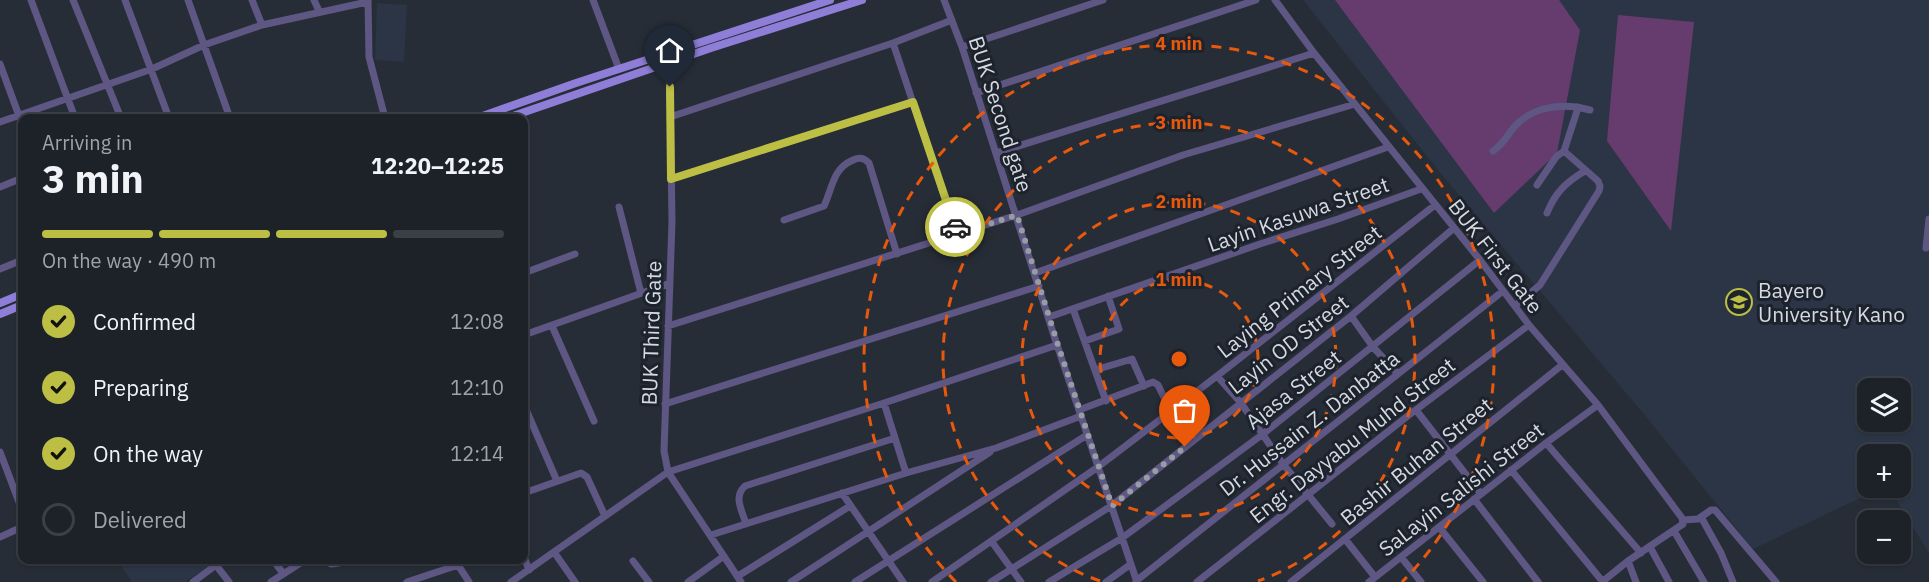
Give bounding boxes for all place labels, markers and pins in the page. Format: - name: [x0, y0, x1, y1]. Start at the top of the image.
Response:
- pin: [644, 25, 695, 87]
- place label: Bayero University Kano: [1758, 276, 1905, 328]
- school or university icon: Bayero University Kano: [1724, 287, 1754, 317]
- centre of rings: [1169, 349, 1189, 369]
- pin: [1159, 385, 1210, 447]

